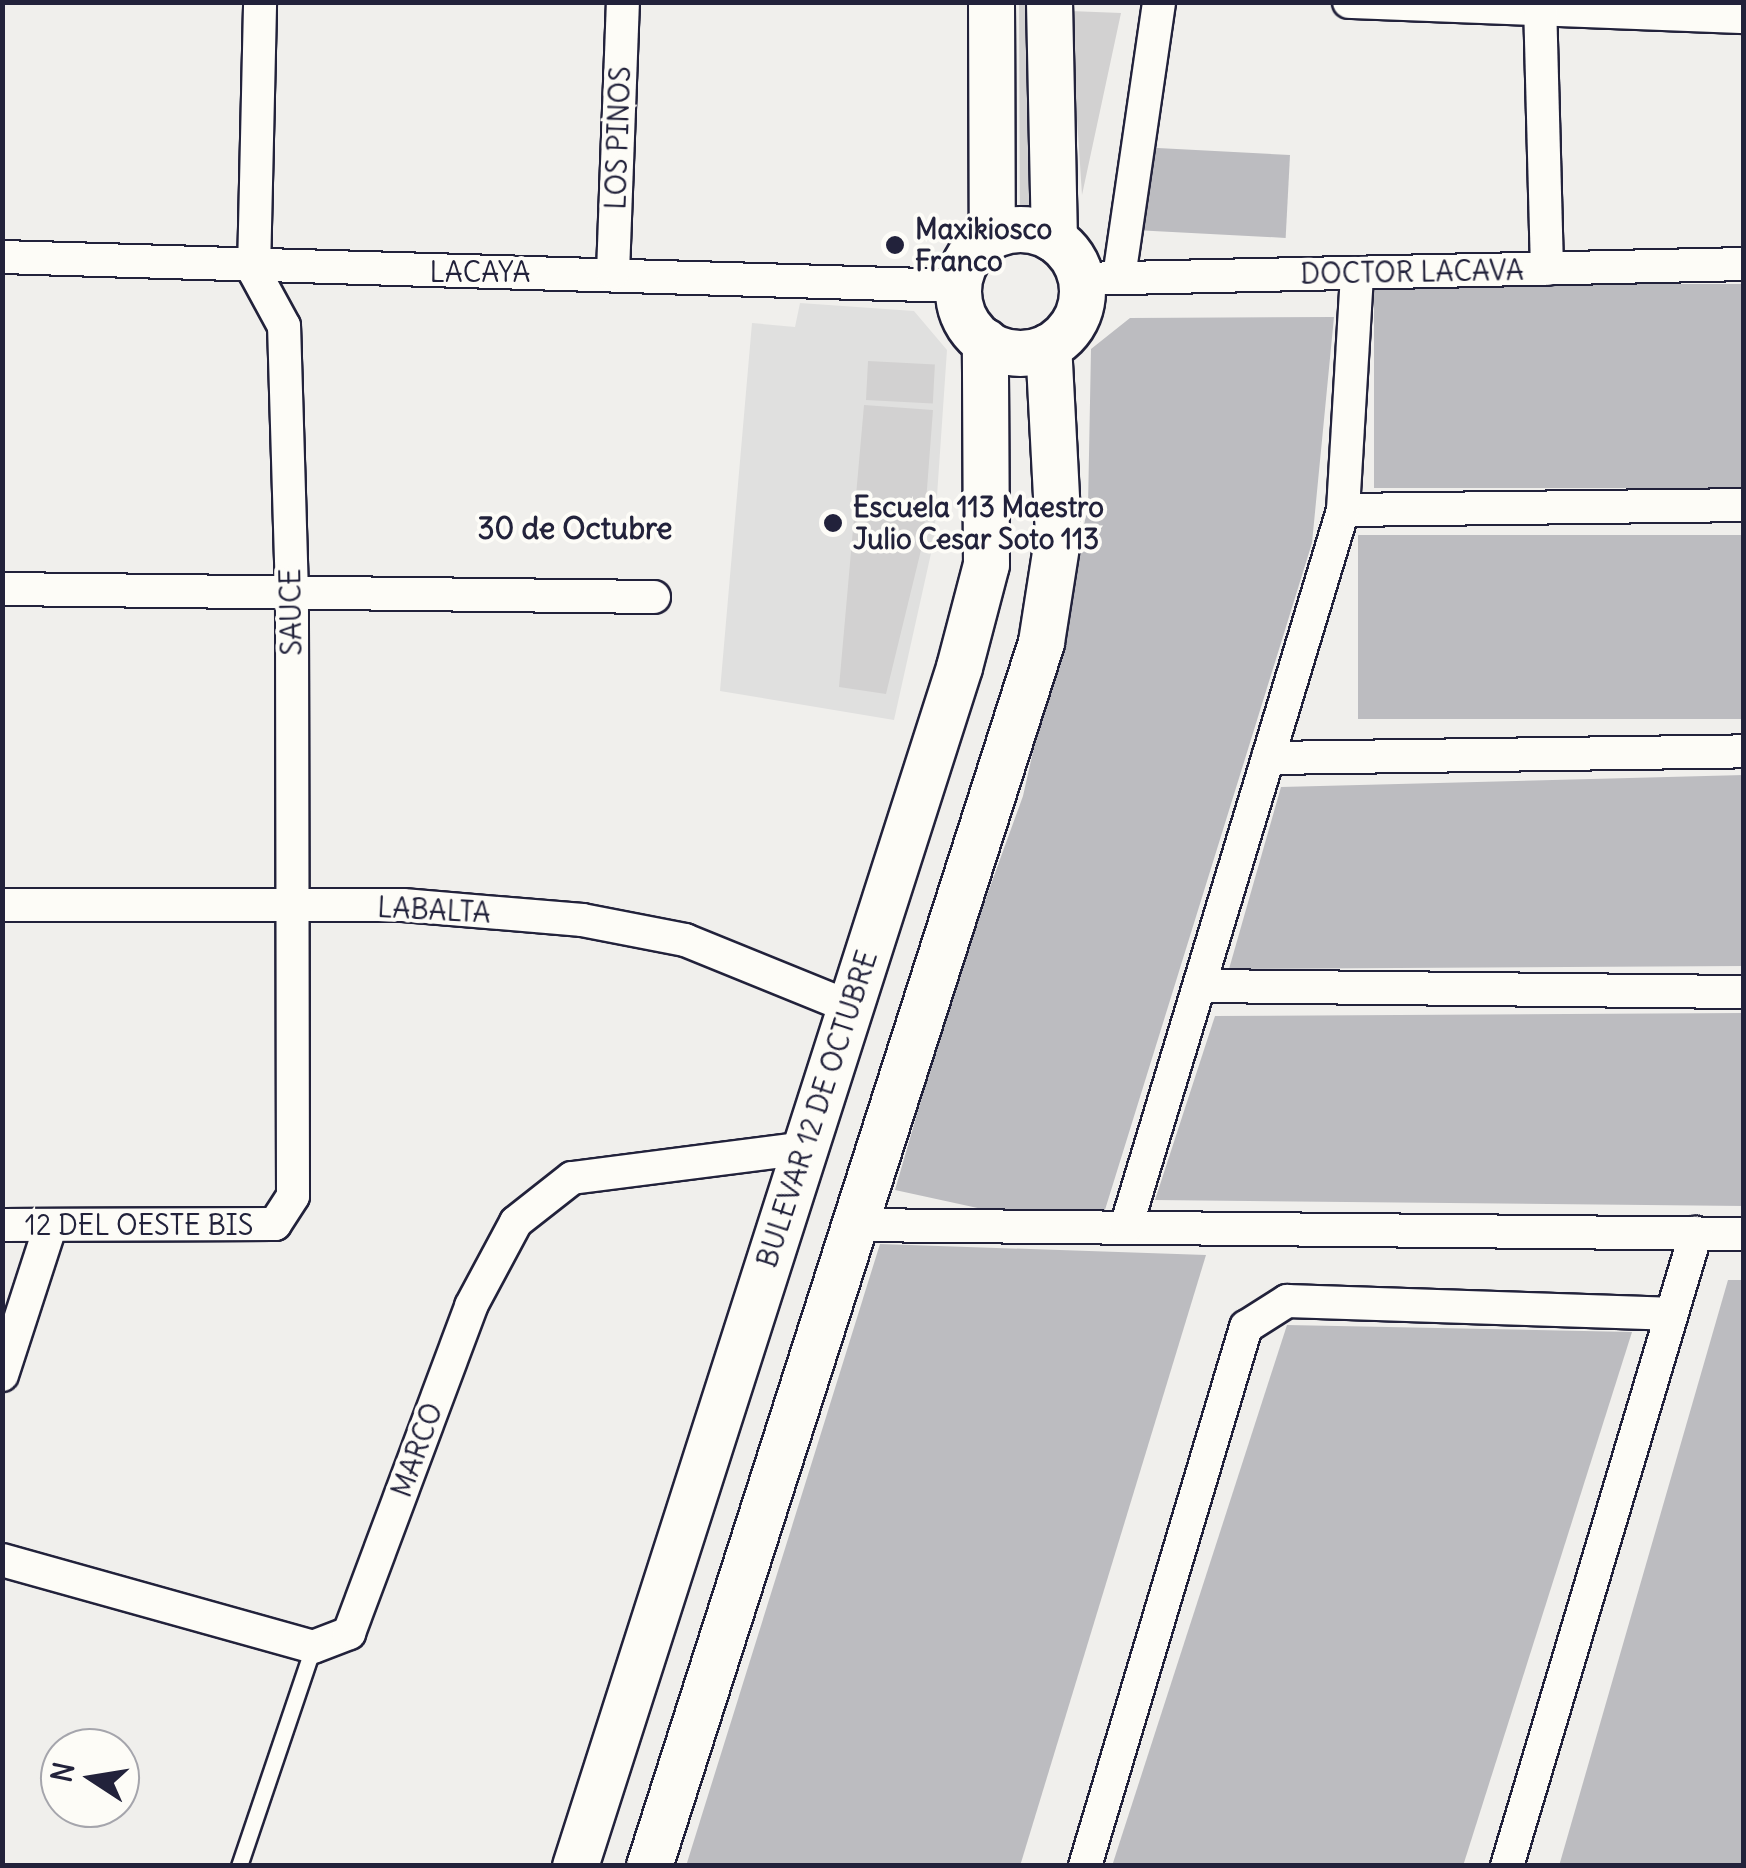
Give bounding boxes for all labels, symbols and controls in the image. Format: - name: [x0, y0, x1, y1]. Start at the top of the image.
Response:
- street label: LOS PINOS: [599, 66, 637, 210]
- place label: Maxikiosco Franco: [915, 212, 1052, 278]
- marker: Maxikiosco Franco: [884, 234, 906, 256]
- street label: DOCTOR LACAVA: [1300, 253, 1524, 291]
- street label: LACAYA: [430, 255, 530, 289]
- place label: Escuela 113 Maestro Julio Cesar Soto 113: [853, 490, 1104, 556]
- district label: 30 de Octubre: [478, 510, 672, 546]
- marker: Escuela 113 Maestro Julio Cesar Soto 113: [822, 512, 844, 534]
- street label: SAUCE: [273, 568, 309, 656]
- street label: LABALTA: [376, 890, 492, 930]
- street label: BULEVAR 12 DE OCTUBRE: [750, 946, 884, 1272]
- street label: 12 DEL OESTE BIS: [25, 1208, 253, 1242]
- street label: MARCO: [384, 1398, 450, 1502]
- north arrow: [40, 1728, 140, 1828]
- text: N: [43, 1759, 82, 1785]

